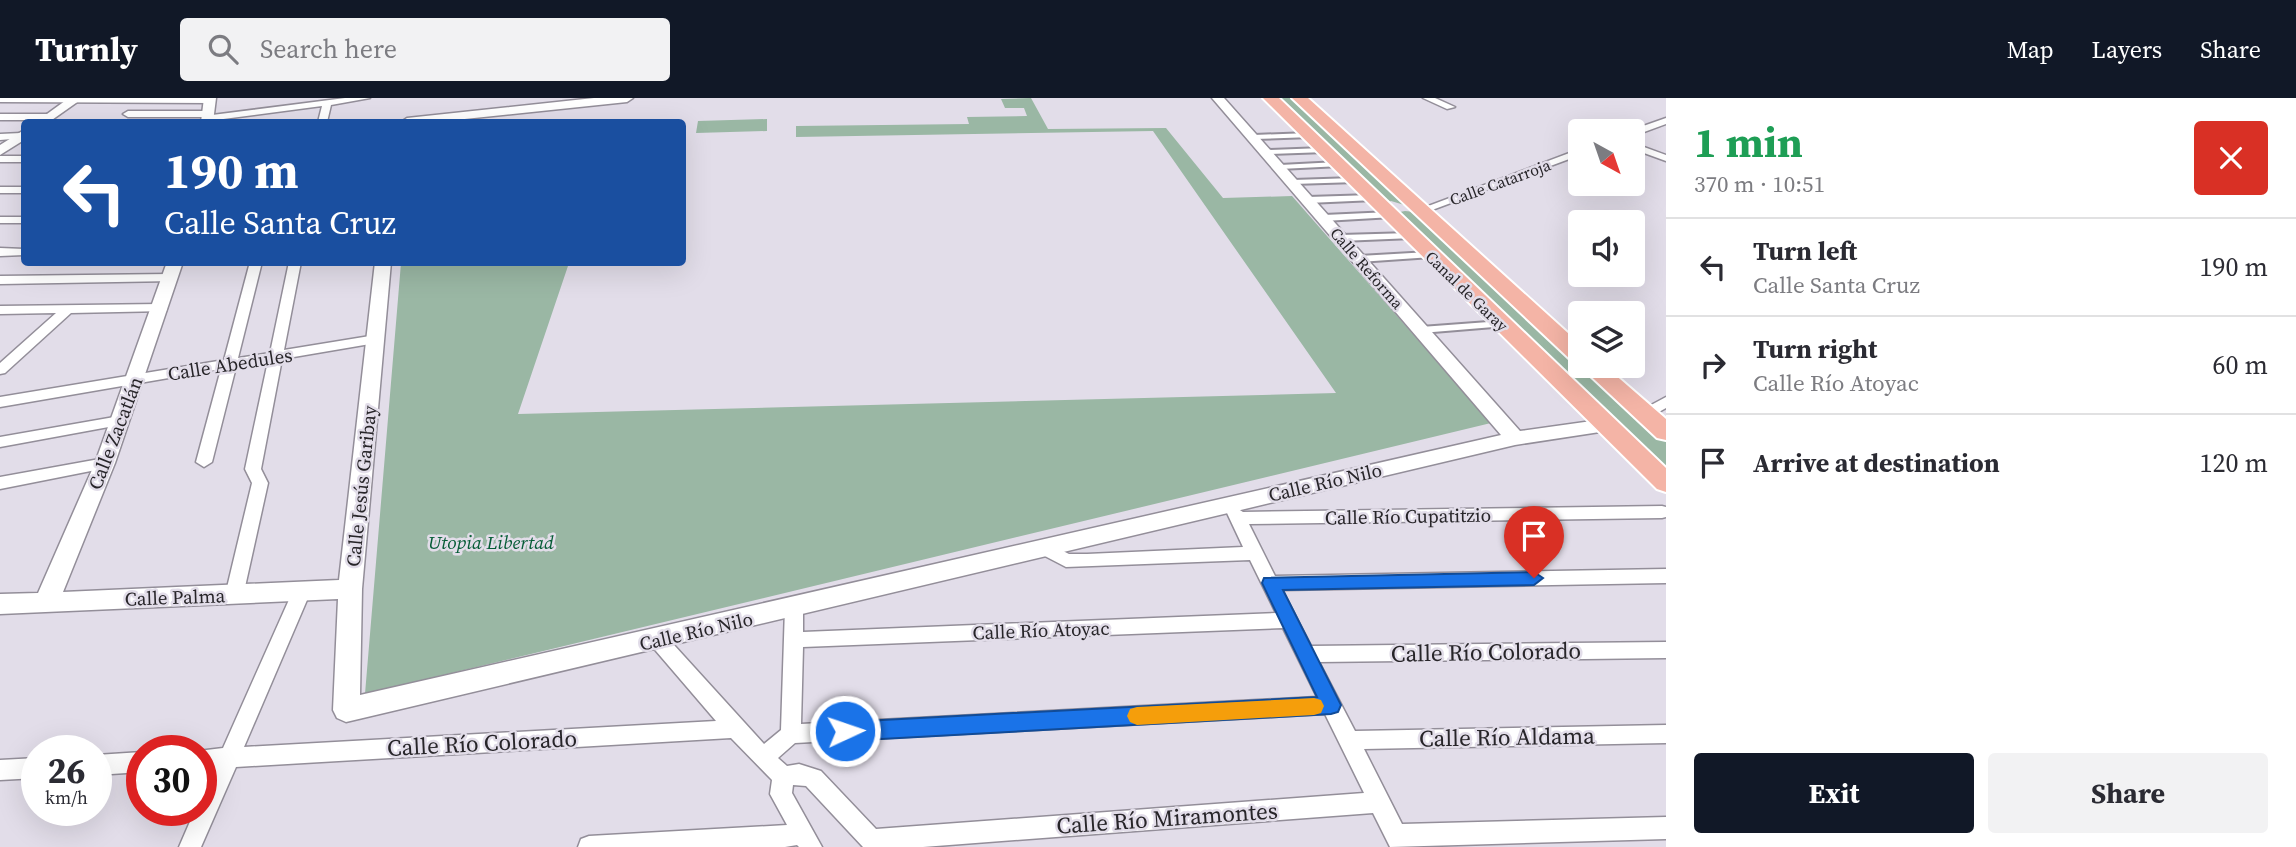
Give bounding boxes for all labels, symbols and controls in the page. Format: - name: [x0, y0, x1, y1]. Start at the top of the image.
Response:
- search box: [180, 18, 670, 81]
- text: Turnly: [35, 27, 138, 72]
- icon: search: [204, 30, 242, 68]
- text: Search here: [260, 31, 397, 67]
- text: Map: [2007, 33, 2054, 66]
- text: Layers: [2092, 33, 2162, 66]
- text: Share: [2200, 33, 2261, 66]
- text: 1 min: [1694, 113, 1803, 171]
- north arrow: [1568, 119, 1645, 196]
- map controls: [1568, 119, 1645, 378]
- button: close: [2194, 121, 2268, 195]
- text: 190 m: [164, 137, 299, 204]
- icon: left: [49, 147, 140, 238]
- street label: Calle Catarroja: [1446, 153, 1554, 210]
- text: 370 m · 10:51: [1694, 168, 1825, 200]
- text: Calle Santa Cruz: [164, 201, 396, 245]
- button: sound: [1568, 210, 1645, 287]
- street label: Calle Reforma: [1325, 222, 1409, 314]
- text: Turn left: [1753, 233, 1857, 269]
- street label: Canal de Garay: [1421, 246, 1514, 337]
- icon: left: [1694, 248, 1732, 286]
- text: 190 m: [2200, 249, 2268, 285]
- text: Calle Santa Cruz: [1753, 269, 1920, 301]
- button: layers: [1568, 301, 1645, 378]
- text: Turn right: [1753, 331, 1877, 367]
- street label: Calle Abedules: [166, 341, 294, 387]
- icon: right: [1694, 346, 1732, 384]
- text: 60 m: [2213, 347, 2268, 383]
- text: Calle Río Atoyac: [1753, 367, 1919, 399]
- street label: Calle Zacatlán: [82, 373, 148, 493]
- street label: Calle Jesús Garibay: [340, 404, 382, 568]
- icon: arrive: [1694, 444, 1732, 482]
- text: Arrive at destination: [1753, 445, 2000, 481]
- text: 120 m: [2200, 445, 2268, 481]
- street label: Calle Río Nilo: [1266, 456, 1384, 508]
- street label: Calle Río Cupatitzio: [1325, 502, 1491, 530]
- pin: [1504, 506, 1564, 578]
- icon: arrive: [1515, 517, 1553, 555]
- park label: Utopia Libertad: [428, 529, 554, 555]
- street label: Calle Palma: [124, 582, 226, 612]
- street label: Calle Río Nilo: [637, 605, 755, 657]
- street label: Calle Río Atoyac: [972, 615, 1110, 645]
- street label: Calle Río Colorado: [1391, 634, 1581, 670]
- position arrow: [808, 694, 882, 768]
- street label: Calle Río Aldama: [1419, 719, 1595, 755]
- street label: Calle Río Colorado: [386, 722, 578, 764]
- speed limit sign: 30: [126, 735, 217, 826]
- text: 26: [48, 747, 85, 795]
- button: Exit: [1694, 753, 1974, 833]
- button: Share: [1988, 753, 2268, 833]
- text: km/h: [45, 785, 88, 810]
- street label: Calle Río Miramontes: [1055, 794, 1279, 842]

